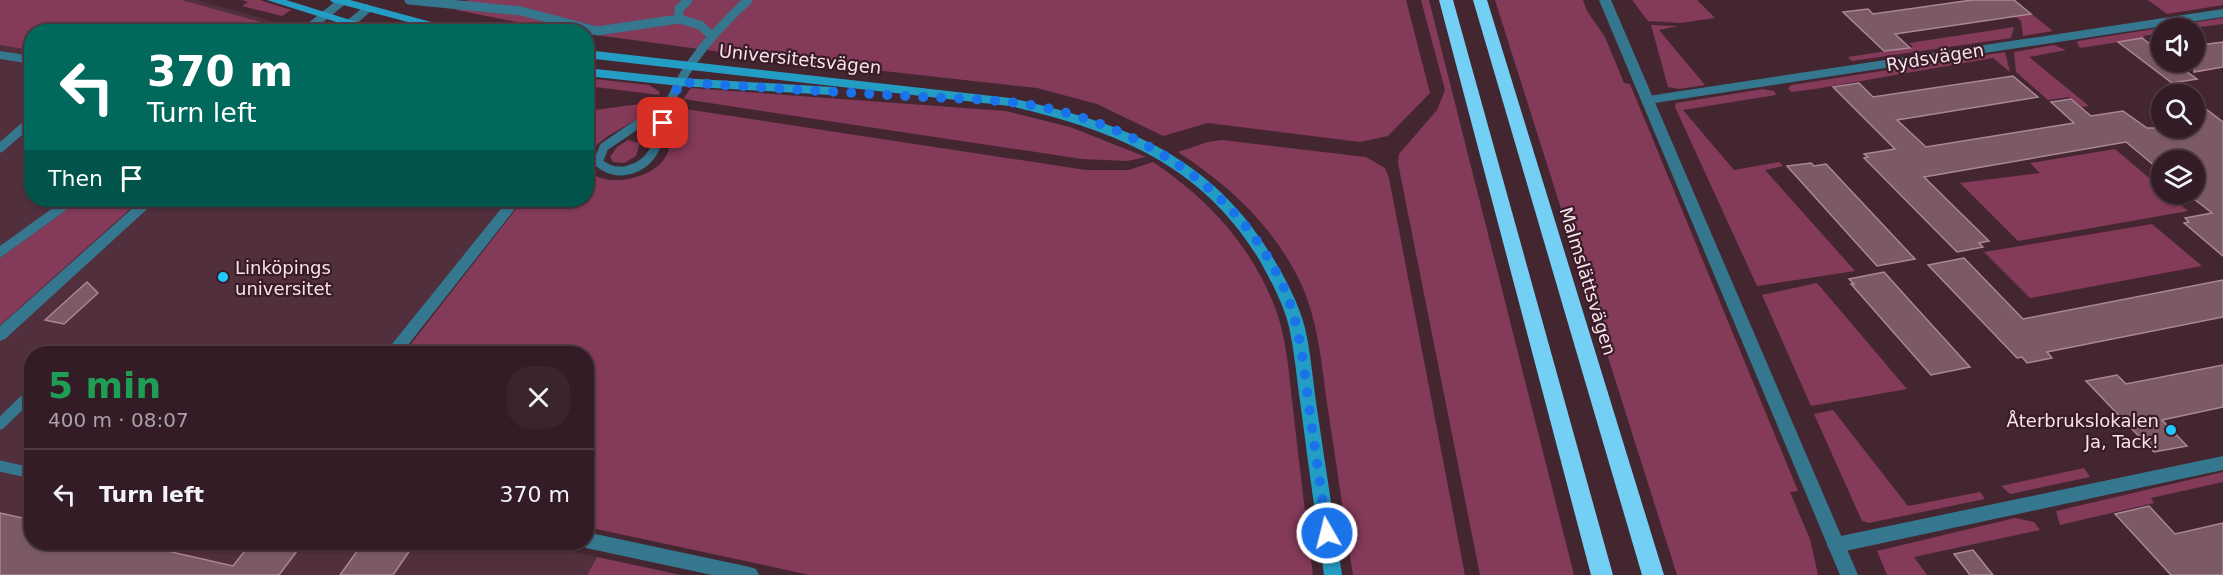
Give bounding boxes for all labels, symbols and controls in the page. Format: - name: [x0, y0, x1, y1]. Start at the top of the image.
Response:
- map controls: [2151, 18, 2205, 204]
- button: sound: [2151, 18, 2205, 72]
- street label: Rydsvägen: [1885, 39, 1985, 75]
- street label: Universitetsvägen: [718, 40, 882, 78]
- text: 370 m: [147, 47, 293, 96]
- icon: left: [48, 48, 126, 126]
- button: search: [2151, 84, 2205, 138]
- text: Turn left: [147, 97, 257, 128]
- pin: [637, 97, 688, 148]
- icon: arrive: [646, 106, 679, 139]
- button: layers: [2151, 150, 2205, 204]
- icon: arrive: [115, 162, 148, 195]
- text: Then: [48, 166, 103, 191]
- street label: Malmslättsvägen: [1556, 204, 1620, 358]
- place label: Linköpings universitet: [235, 257, 332, 299]
- marker: Linköpings universitet: [216, 270, 230, 284]
- text: 5 min: [48, 365, 161, 406]
- button: close: [507, 366, 570, 429]
- text: 400 m · 08:07: [48, 408, 189, 432]
- place label: Återbrukslokalen Ja, Tack!: [2006, 410, 2159, 452]
- marker: Återbrukslokalen Ja, Tack!: [2164, 423, 2178, 437]
- icon: left: [48, 478, 81, 511]
- text: Turn left: [99, 482, 204, 507]
- text: 370 m: [500, 482, 570, 507]
- position arrow: [1295, 501, 1359, 565]

